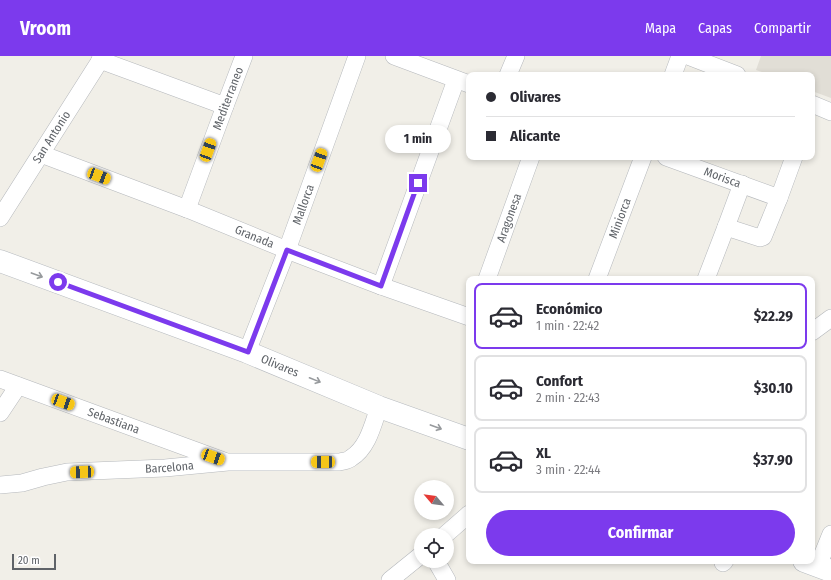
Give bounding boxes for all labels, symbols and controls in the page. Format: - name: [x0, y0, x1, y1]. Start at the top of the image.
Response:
- text: Vroom: [20, 17, 71, 40]
- text: Mapa: [645, 20, 676, 37]
- text: Capas: [698, 20, 732, 37]
- text: Compartir: [754, 20, 811, 37]
- street label: Mediterraneo: [210, 65, 246, 132]
- text: Olivares: [510, 88, 561, 106]
- street label: San Antonio: [30, 108, 73, 166]
- callout: 1 min: [385, 125, 451, 153]
- text: Alicante: [510, 127, 560, 145]
- text: 1 min: [404, 131, 432, 146]
- car: [198, 137, 218, 163]
- car: [309, 147, 329, 173]
- street label: Morisca: [702, 164, 743, 191]
- car: [86, 166, 112, 186]
- route end: [409, 174, 427, 192]
- street label: Mallorca: [290, 182, 317, 226]
- street label: Aragonesa: [494, 191, 524, 244]
- street label: Miniorca: [606, 196, 634, 240]
- street label: Granada: [233, 222, 276, 251]
- one-way arrow: [30, 271, 42, 279]
- route start: [49, 273, 67, 291]
- icon: car: [488, 298, 524, 334]
- text: Económico: [536, 300, 603, 318]
- text: $22.29: [754, 307, 793, 325]
- text: 1 min · 22:42: [536, 318, 599, 333]
- street label: Olivares: [259, 352, 301, 380]
- icon: car: [488, 370, 524, 406]
- text: Confort: [536, 372, 583, 390]
- one-way arrow: [309, 377, 321, 385]
- text: $30.10: [754, 379, 793, 397]
- text: 2 min · 22:43: [536, 390, 600, 405]
- car: [50, 392, 76, 412]
- street label: Sebastiana: [86, 405, 142, 437]
- one-way arrow: [430, 424, 443, 431]
- icon: car: [488, 442, 524, 478]
- text: XL: [536, 444, 551, 462]
- car: [200, 447, 226, 467]
- text: $37.90: [753, 451, 793, 469]
- car: [311, 456, 335, 468]
- street label: Barcelona: [145, 458, 195, 476]
- text: 3 min · 22:44: [536, 462, 601, 477]
- car: [70, 466, 94, 478]
- north arrow: [414, 480, 454, 520]
- map controls: [414, 480, 454, 568]
- button: Confirmar: [486, 510, 795, 556]
- button: locate: [414, 528, 454, 568]
- scale bar: [12, 552, 56, 571]
- text: 20 m: [18, 554, 40, 567]

